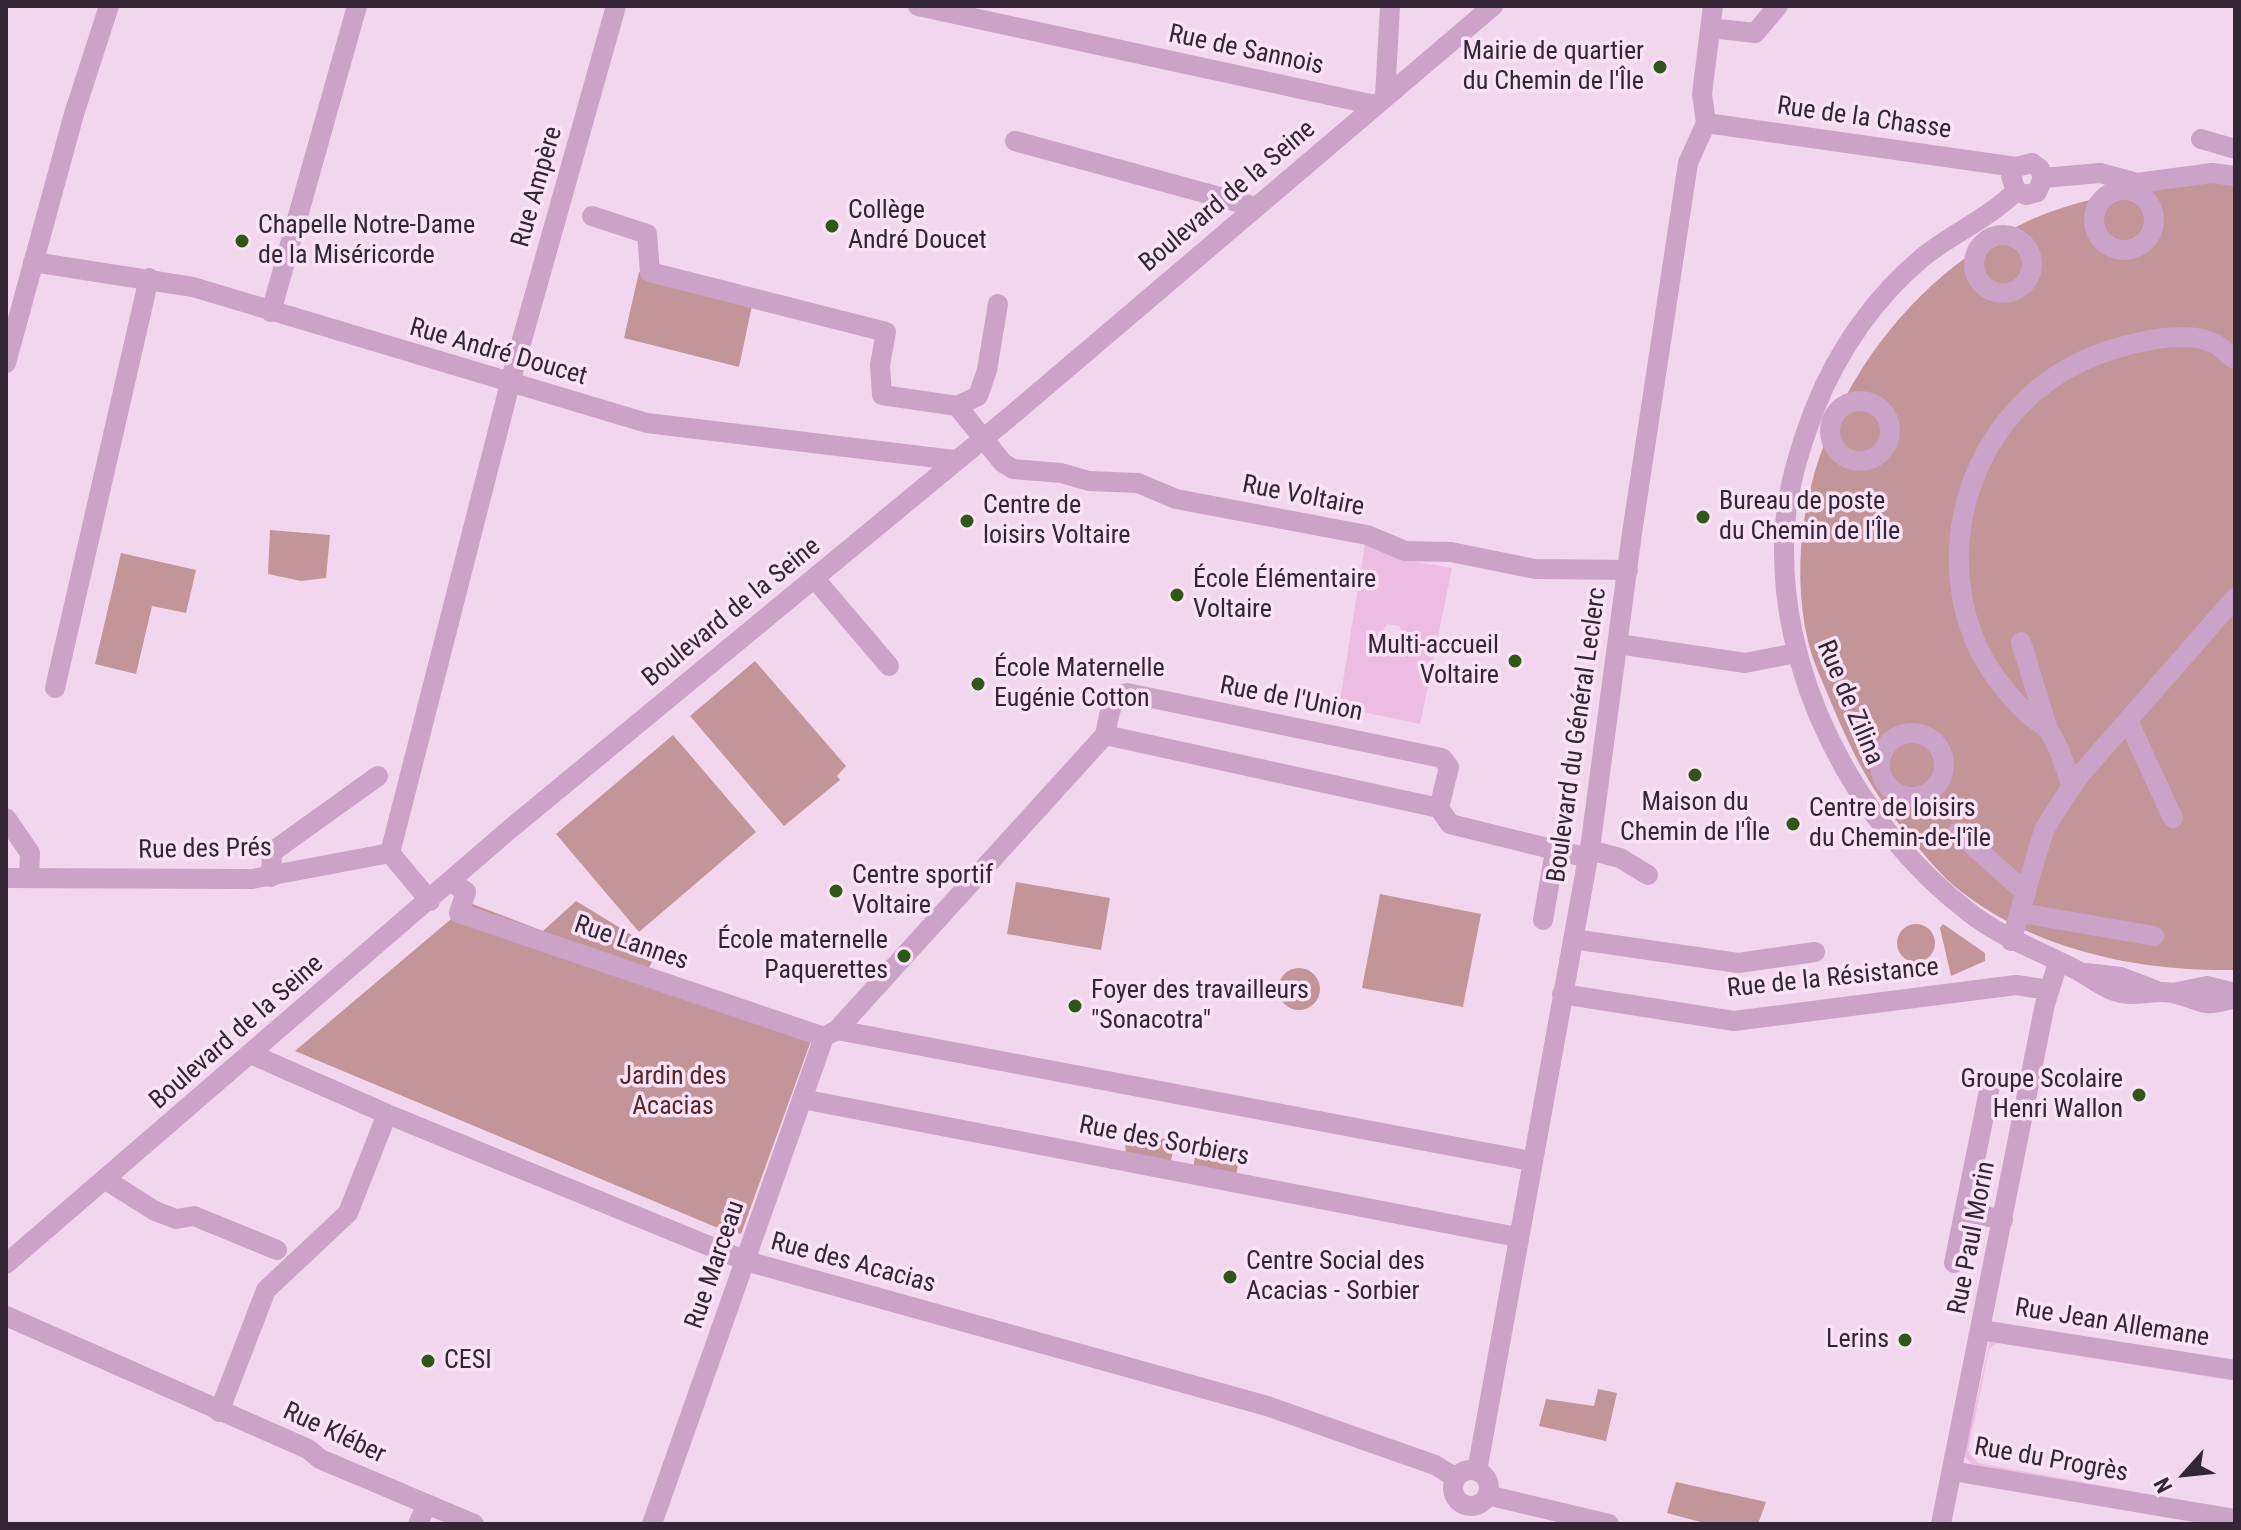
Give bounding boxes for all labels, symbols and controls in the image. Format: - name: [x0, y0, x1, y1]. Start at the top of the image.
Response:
- street label: Rue de Sannois: [1166, 19, 1326, 83]
- place label: Mairie de quartier du Chemin de l'Île: [1462, 36, 1644, 98]
- marker: Mairie de quartier du Chemin de l'Île: [1651, 58, 1669, 76]
- street label: Rue de la Chasse: [1775, 91, 1953, 147]
- street label: Boulevard de la Seine: [1134, 114, 1322, 280]
- street label: Rue Ampère: [506, 123, 570, 251]
- place label: Collège André Doucet: [848, 195, 987, 256]
- place label: Chapelle Notre-Dame de la Miséricorde: [258, 210, 475, 272]
- marker: Collège André Doucet: [823, 217, 841, 235]
- marker: Chapelle Notre-Dame de la Miséricorde: [233, 232, 251, 250]
- street label: Rue André Doucet: [406, 313, 590, 393]
- street label: Rue Voltaire: [1239, 470, 1367, 524]
- place label: Bureau de poste du Chemin de l'Île: [1719, 486, 1900, 548]
- place label: Centre de loisirs Voltaire: [983, 490, 1131, 552]
- marker: Bureau de poste du Chemin de l'Île: [1694, 508, 1712, 526]
- marker: Centre de loisirs Voltaire: [958, 512, 976, 530]
- street label: Boulevard de la Seine: [637, 532, 827, 694]
- place label: École Élémentaire Voltaire: [1193, 564, 1376, 626]
- street label: Boulevard du Général Leclerc: [1542, 585, 1614, 885]
- marker: École Élémentaire Voltaire: [1168, 586, 1186, 604]
- place label: Multi-accueil Voltaire: [1368, 630, 1499, 692]
- street label: Rue de Zilina: [1809, 636, 1889, 770]
- marker: Multi-accueil Voltaire: [1506, 652, 1524, 670]
- place label: École Maternelle Eugénie Cotton: [994, 653, 1165, 714]
- street label: Rue de l'Union: [1217, 671, 1365, 729]
- marker: École Maternelle Eugénie Cotton: [969, 675, 987, 693]
- marker: Maison du Chemin de l'Île: [1686, 766, 1704, 784]
- place label: Maison du Chemin de l'Île: [1620, 787, 1770, 848]
- place label: Centre de loisirs du Chemin-de-l'île: [1809, 793, 1991, 854]
- marker: Centre de loisirs du Chemin-de-l'île: [1784, 815, 1802, 833]
- street label: Rue des Prés: [138, 833, 272, 867]
- place label: Centre sportif Voltaire: [852, 860, 993, 922]
- marker: Centre sportif Voltaire: [827, 882, 845, 900]
- street label: Rue Lannes: [570, 910, 692, 978]
- place label: École maternelle Paquerettes: [717, 925, 888, 986]
- marker: École maternelle Paquerettes: [895, 947, 913, 965]
- street label: Boulevard de la Seine: [144, 949, 330, 1117]
- street label: Rue de la Résistance: [1726, 952, 1940, 1006]
- place label: Foyer des travailleurs "Sonacotra": [1091, 975, 1309, 1036]
- marker: Foyer des travailleurs "Sonacotra": [1066, 997, 1084, 1015]
- park label: Jardin des Acacias: [619, 1061, 727, 1122]
- place label: Groupe Scolaire Henri Wallon: [1961, 1064, 2123, 1126]
- marker: Groupe Scolaire Henri Wallon: [2130, 1086, 2148, 1104]
- street label: Rue des Sorbiers: [1076, 1110, 1252, 1174]
- street label: Rue Paul Morin: [1943, 1159, 2003, 1317]
- street label: Rue Marceau: [680, 1197, 752, 1333]
- street label: Rue des Acacias: [767, 1227, 939, 1301]
- place label: Centre Social des Acacias - Sorbier: [1246, 1246, 1425, 1308]
- marker: Centre Social des Acacias - Sorbier: [1221, 1268, 1239, 1286]
- street label: Rue Jean Allemane: [2013, 1293, 2211, 1355]
- place label: Lerins: [1826, 1324, 1889, 1356]
- marker: Lerins: [1896, 1331, 1914, 1349]
- place label: CESI: [444, 1345, 492, 1377]
- marker: CESI: [419, 1352, 437, 1370]
- street label: Rue Kléber: [278, 1397, 390, 1471]
- street label: Rue du Progrès: [1972, 1432, 2130, 1490]
- north arrow: [2145, 1434, 2225, 1514]
- text: N: [2149, 1473, 2177, 1497]

